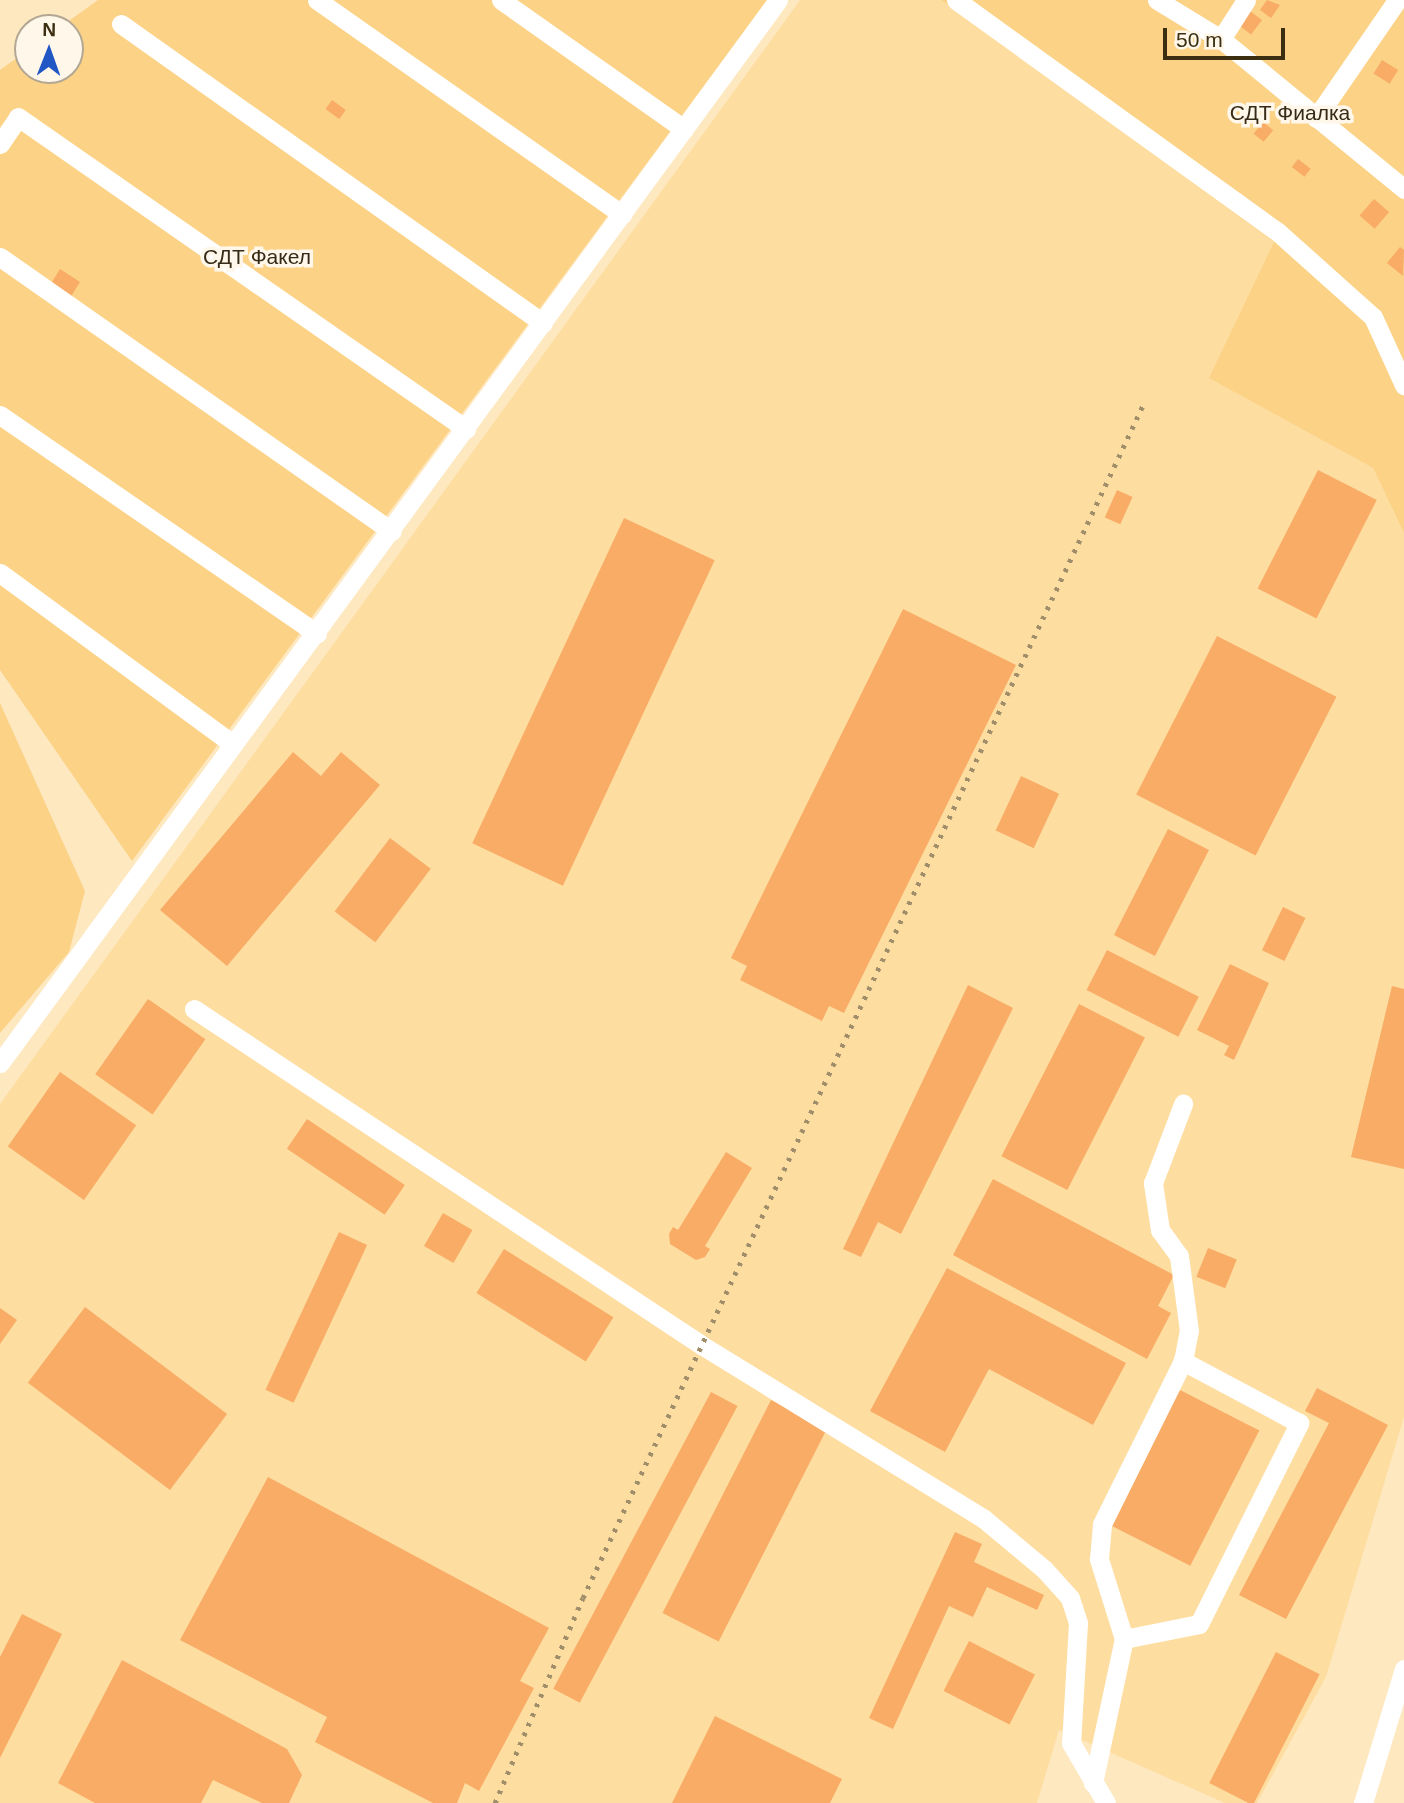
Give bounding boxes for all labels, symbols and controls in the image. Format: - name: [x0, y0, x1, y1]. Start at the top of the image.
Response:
- north arrow: [14, 14, 84, 84]
- scale bar: [1166, 14, 1288, 58]
- text: N: [42, 19, 56, 40]
- text: 50 m: [1176, 28, 1223, 51]
- park label: СДТ Фиалка: [1230, 100, 1350, 126]
- park label: СДТ Факел: [203, 244, 311, 270]

